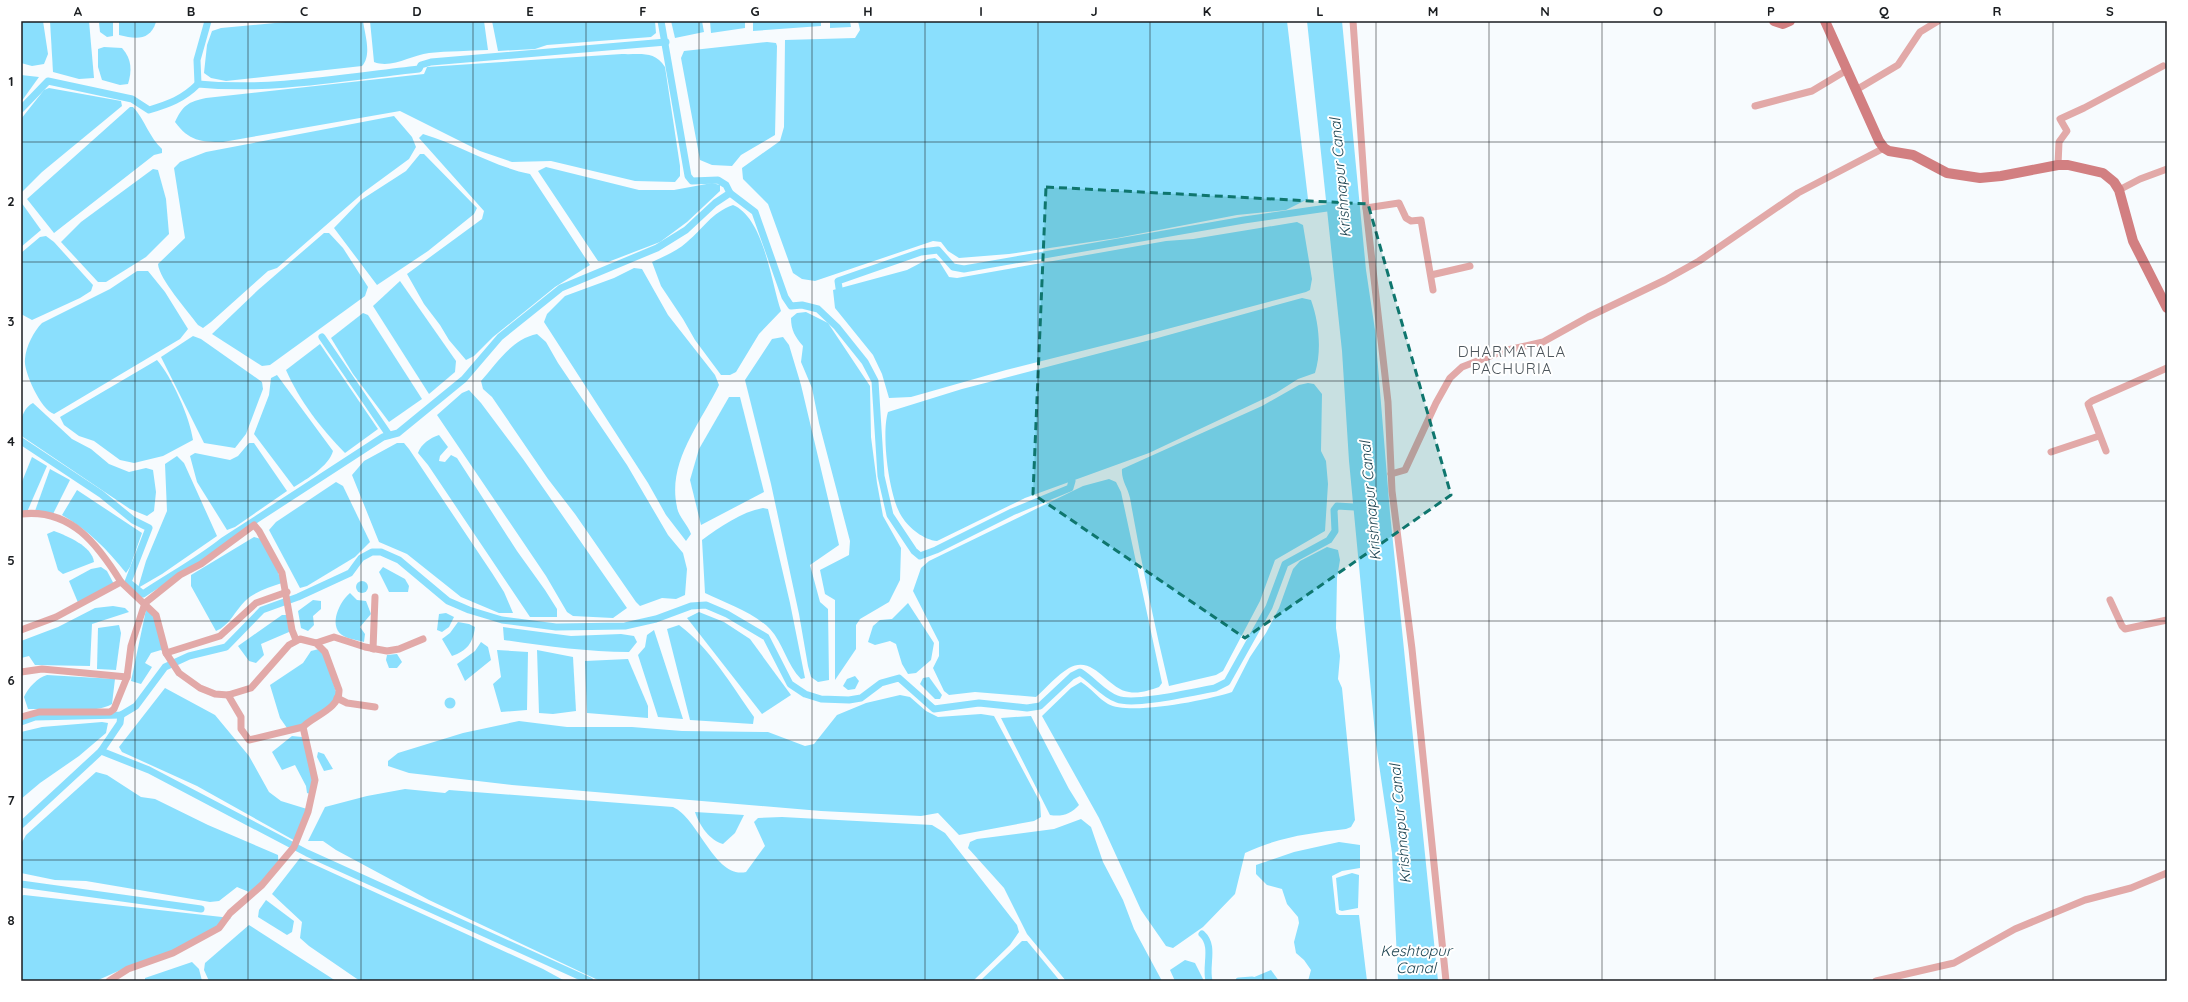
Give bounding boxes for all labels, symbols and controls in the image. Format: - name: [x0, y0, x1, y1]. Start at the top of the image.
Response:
- text: A: [74, 3, 83, 19]
- text: B: [187, 3, 195, 19]
- text: C: [300, 3, 308, 19]
- text: D: [412, 3, 422, 19]
- text: E: [526, 3, 534, 19]
- text: F: [639, 3, 647, 19]
- text: G: [750, 3, 760, 19]
- text: H: [863, 3, 873, 19]
- text: I: [979, 3, 983, 19]
- text: J: [1090, 3, 1098, 19]
- text: K: [1203, 3, 1212, 19]
- text: L: [1316, 3, 1324, 19]
- text: M: [1428, 3, 1438, 19]
- text: N: [1540, 3, 1550, 19]
- text: O: [1653, 3, 1663, 19]
- text: P: [1767, 3, 1775, 19]
- text: Q: [1879, 3, 1890, 19]
- text: R: [1993, 3, 2002, 19]
- text: S: [2106, 3, 2114, 19]
- text: 1: [8, 73, 14, 89]
- water label: Krishnapur Canal: [1325, 116, 1355, 239]
- text: 2: [7, 193, 15, 209]
- text: 3: [8, 313, 15, 329]
- district label: DHARMATALA PACHURIA: [1458, 342, 1566, 378]
- text: 4: [7, 433, 15, 449]
- water label: Krishnapur Canal: [1355, 439, 1385, 562]
- text: 5: [7, 552, 15, 568]
- text: 6: [7, 672, 15, 688]
- water label: Krishnapur Canal: [1385, 762, 1415, 885]
- text: 7: [7, 792, 15, 808]
- text: 8: [7, 912, 15, 928]
- water label: Keshtopur Canal: [1380, 941, 1454, 977]

